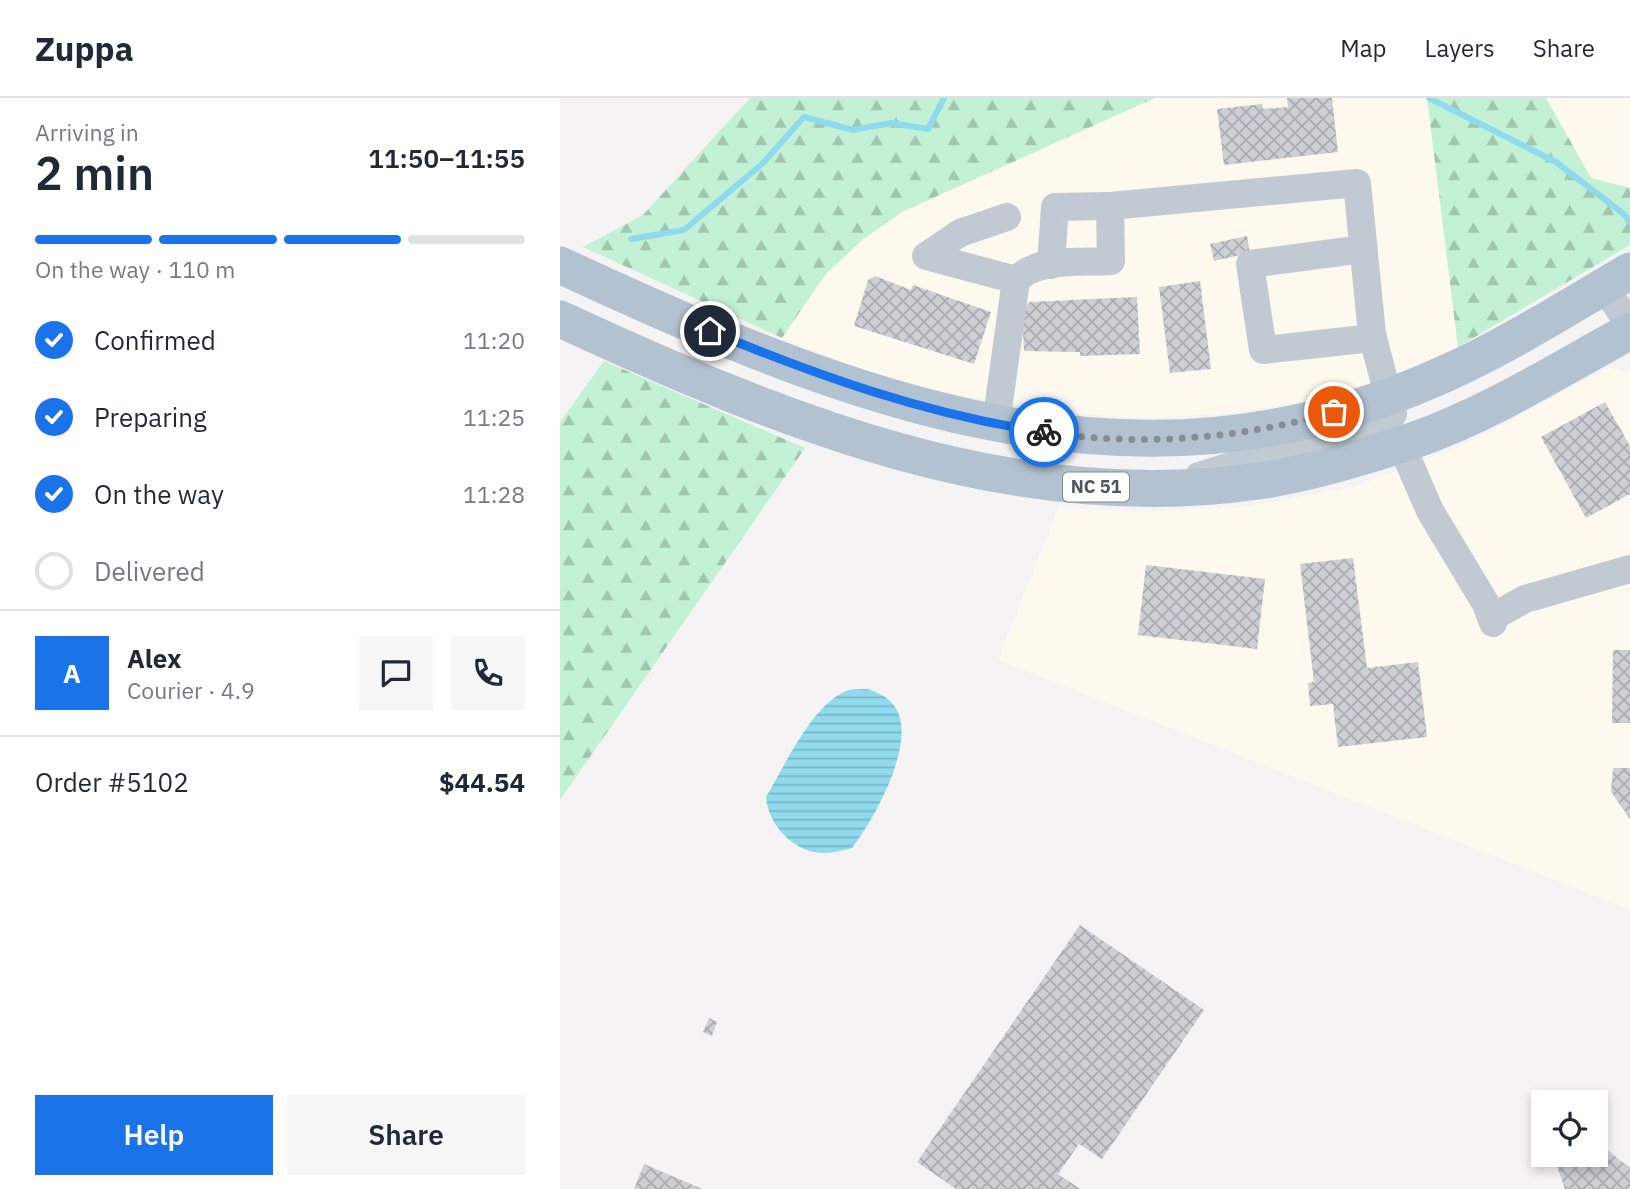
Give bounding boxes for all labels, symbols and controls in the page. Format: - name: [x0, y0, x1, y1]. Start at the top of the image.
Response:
- text: Zuppa: [35, 27, 133, 70]
- text: Map: [1340, 32, 1387, 64]
- text: Layers: [1425, 32, 1495, 64]
- text: Share: [1533, 32, 1595, 64]
- text: Arriving in: [35, 117, 139, 147]
- text: 11:50–11:55: [368, 141, 525, 175]
- text: 2 min: [35, 143, 154, 203]
- text: On the way · 110 m: [35, 254, 235, 284]
- pin: [680, 301, 740, 361]
- icon: home: [691, 312, 729, 350]
- icon: check: [35, 321, 73, 359]
- text: Confirmed: [94, 323, 216, 357]
- text: 11:20: [463, 325, 525, 355]
- pin: [1304, 382, 1364, 442]
- icon: bag: [1315, 393, 1353, 431]
- courier: [1009, 397, 1079, 467]
- icon: check: [35, 398, 73, 436]
- text: Preparing: [94, 400, 207, 434]
- text: 11:25: [463, 402, 525, 432]
- icon: bike: [1025, 413, 1063, 451]
- road number: NC 51: [1063, 472, 1129, 502]
- icon: check: [35, 475, 73, 513]
- text: On the way: [94, 477, 224, 511]
- text: 11:28: [463, 479, 525, 509]
- text: Delivered: [94, 554, 205, 588]
- button: chat: [359, 636, 433, 710]
- button: phone: [451, 636, 525, 710]
- text: Alex: [127, 641, 181, 675]
- text: A: [63, 656, 81, 690]
- text: Courier · 4.9: [127, 675, 255, 705]
- text: Order #5102: [35, 765, 189, 799]
- text: $44.54: [439, 765, 525, 799]
- map controls: [1531, 1090, 1608, 1167]
- button: locate: [1531, 1090, 1608, 1167]
- button: Help: [35, 1095, 273, 1175]
- button: Share: [287, 1095, 525, 1175]

